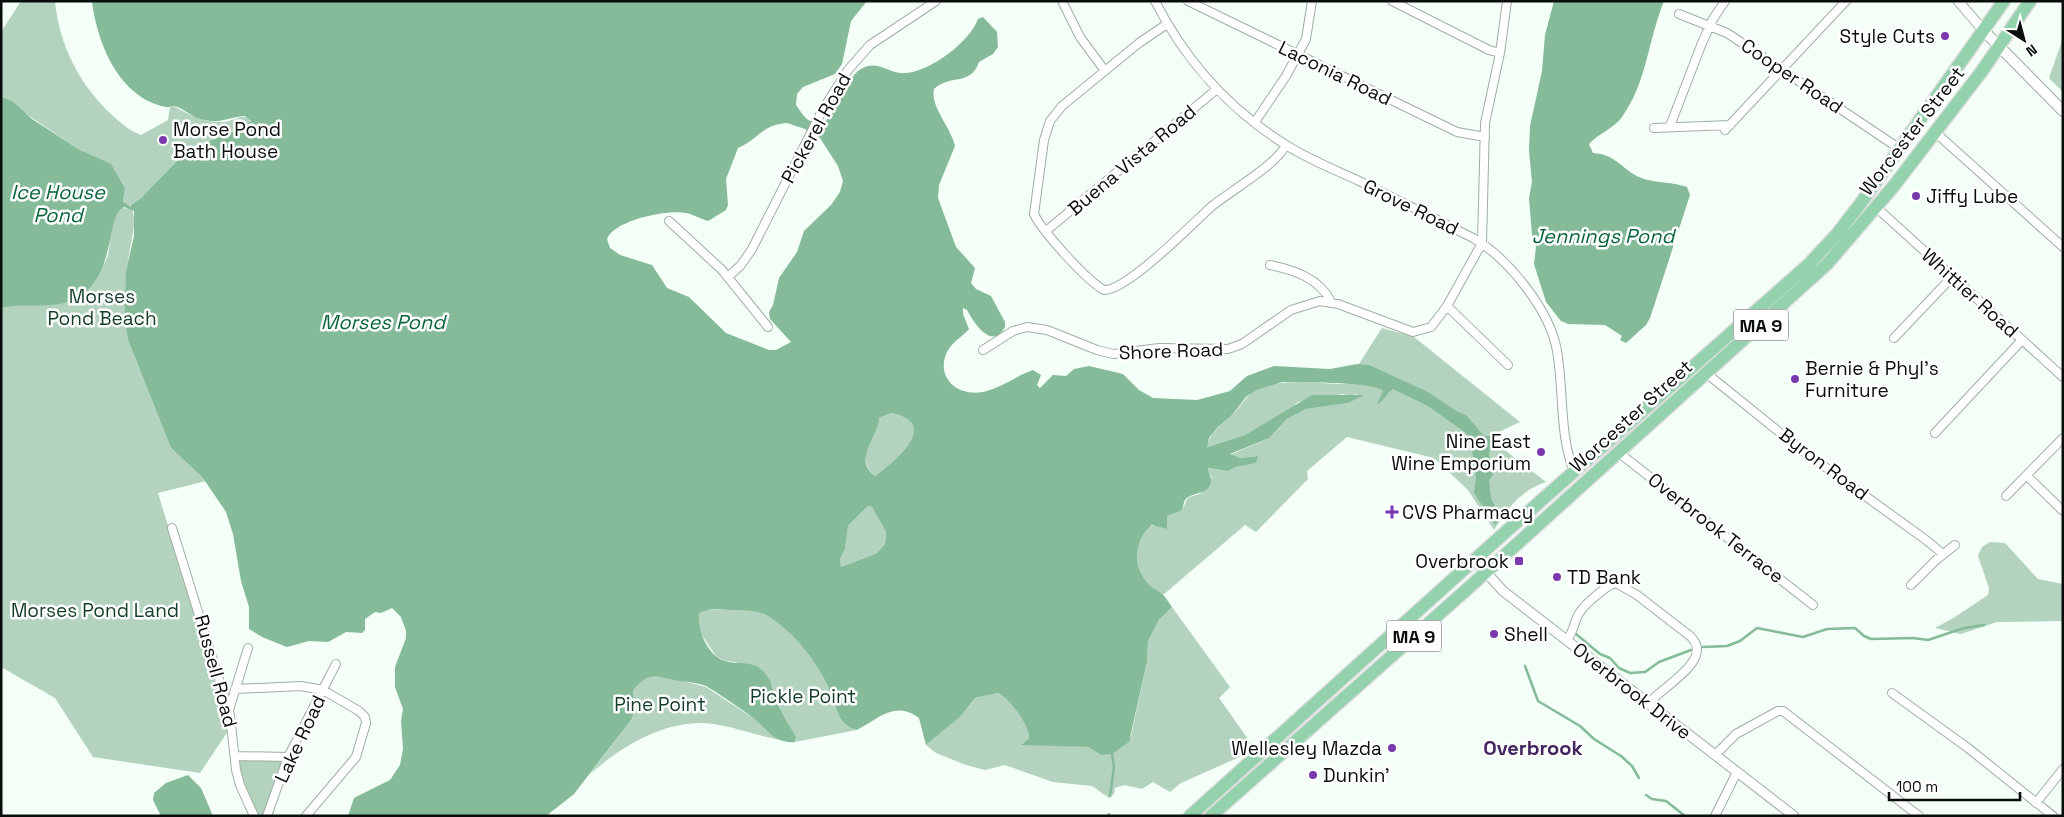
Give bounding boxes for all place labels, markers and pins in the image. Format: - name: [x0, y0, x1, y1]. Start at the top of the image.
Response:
- place label: Style Cuts: [1840, 24, 1935, 49]
- marker: Style Cuts: [1939, 30, 1951, 42]
- place label: Morse Pond Bath House: [173, 117, 281, 164]
- marker: Morse Pond Bath House: [157, 134, 169, 146]
- place label: Jiffy Lube: [1926, 184, 2018, 209]
- marker: Jiffy Lube: [1910, 190, 1922, 202]
- place label: Bernie & Phyl's Furniture: [1805, 356, 1939, 403]
- marker: Bernie & Phyl's Furniture: [1789, 373, 1801, 385]
- place label: Nine East Wine Emporium: [1391, 429, 1531, 476]
- marker: Nine East Wine Emporium: [1535, 446, 1547, 458]
- place label: CVS Pharmacy: [1402, 500, 1533, 525]
- marker: CVS Pharmacy: [1386, 506, 1398, 518]
- place label: Overbrook: [1415, 549, 1509, 574]
- marker: Overbrook: [1513, 555, 1525, 567]
- place label: TD Bank: [1567, 565, 1641, 590]
- marker: TD Bank: [1551, 571, 1563, 583]
- place label: Shell: [1504, 622, 1548, 647]
- marker: Shell: [1488, 628, 1500, 640]
- place label: Wellesley Mazda: [1231, 736, 1382, 761]
- marker: Wellesley Mazda: [1386, 742, 1398, 754]
- place label: Dunkin': [1323, 763, 1390, 788]
- marker: Dunkin': [1307, 769, 1319, 781]

